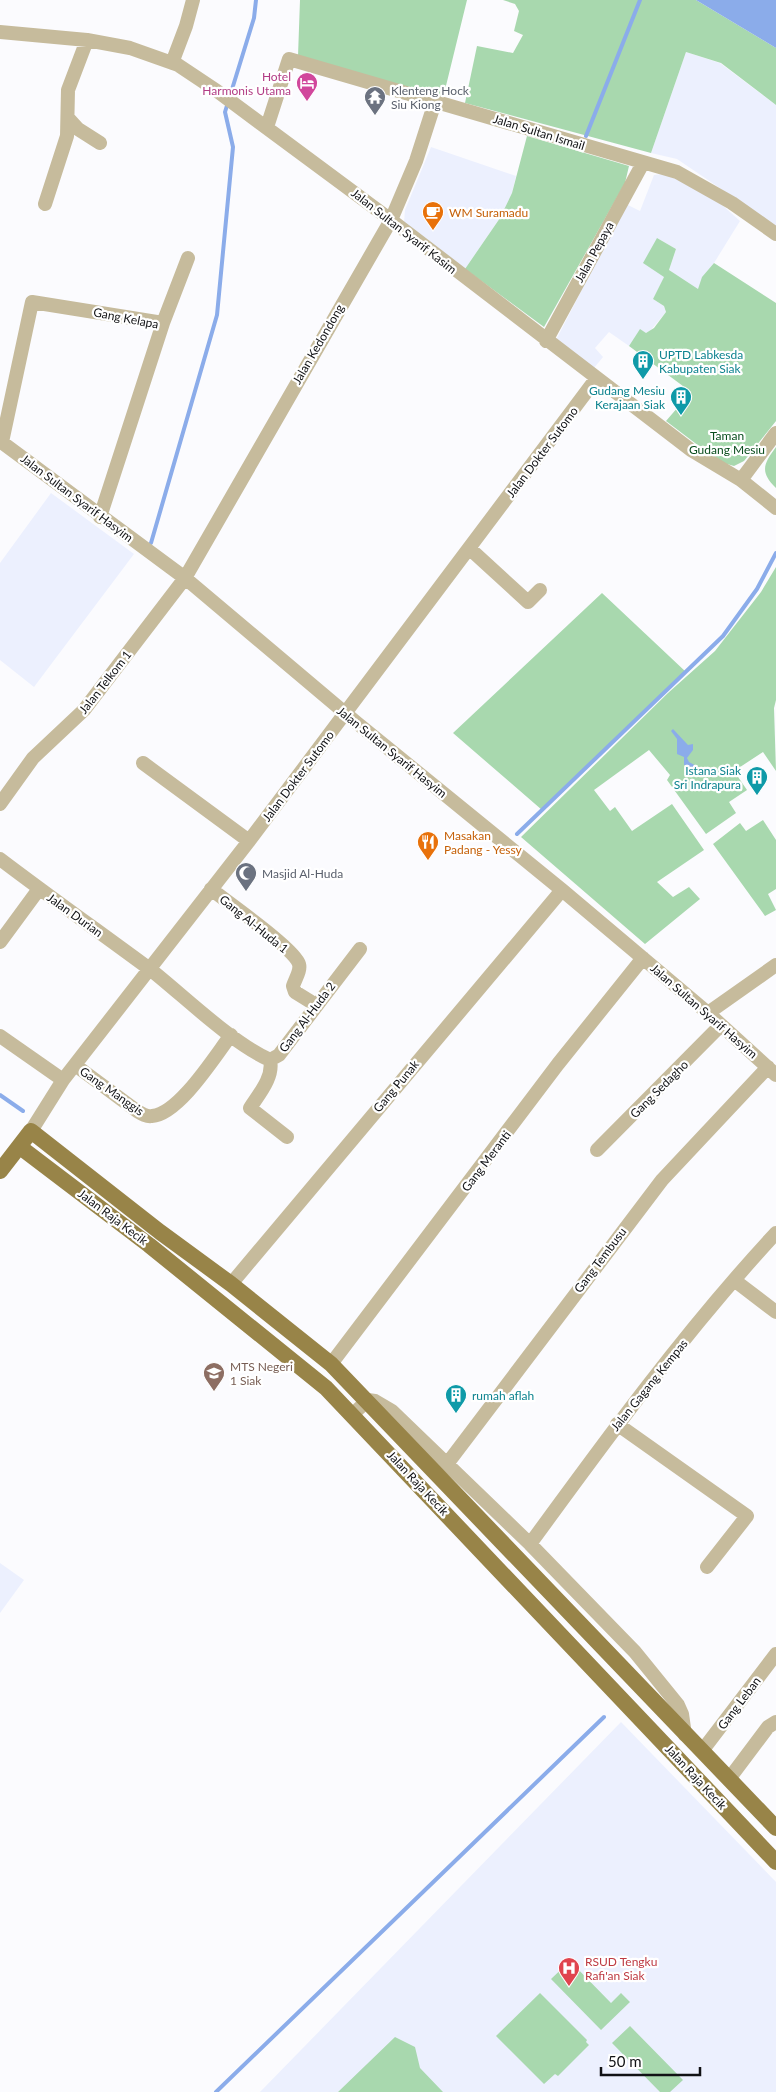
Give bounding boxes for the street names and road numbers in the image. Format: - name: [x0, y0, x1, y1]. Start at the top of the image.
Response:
- street label: Jalan Sultan Ismail: [491, 111, 587, 153]
- street label: Jalan Sultan Syarif Kasim: [348, 185, 460, 277]
- street label: Jalan Pepaya: [571, 219, 617, 285]
- street label: Jalan Kedondong: [289, 301, 347, 387]
- street label: Gang Kelapa: [92, 304, 160, 332]
- street label: Jalan Dokter Sutomo: [503, 403, 581, 500]
- street label: Jalan Sultan Syarif Hasyim: [18, 451, 136, 545]
- street label: Jalan Telkom 1: [76, 647, 134, 717]
- street label: Jalan Sultan Syarif Hasyim: [334, 703, 450, 801]
- street label: Jalan Dokter Sutomo: [259, 727, 337, 824]
- street label: Jalan Durian: [44, 890, 106, 940]
- street label: Gang Al-Huda 1: [217, 892, 291, 956]
- street label: Jalan Sultan Syarif Hasyim: [647, 960, 761, 1062]
- street label: Gang Al-Huda 2: [276, 979, 338, 1055]
- street label: Gang Punak: [370, 1056, 423, 1115]
- street label: Gang Sedagho: [627, 1057, 691, 1121]
- street label: Gang Manggis: [77, 1063, 147, 1119]
- street label: Gang Meranti: [458, 1128, 514, 1194]
- street label: Jalan Raja Kecik: [75, 1186, 151, 1249]
- street label: Gang Tembusu: [571, 1225, 629, 1295]
- street label: Jalan Gagang Kempas: [607, 1336, 691, 1434]
- street label: Jalan Raja Kecik: [384, 1447, 452, 1519]
- street label: Gang Leban: [714, 1674, 764, 1732]
- street label: Jalan Raja Kecik: [662, 1741, 730, 1813]

